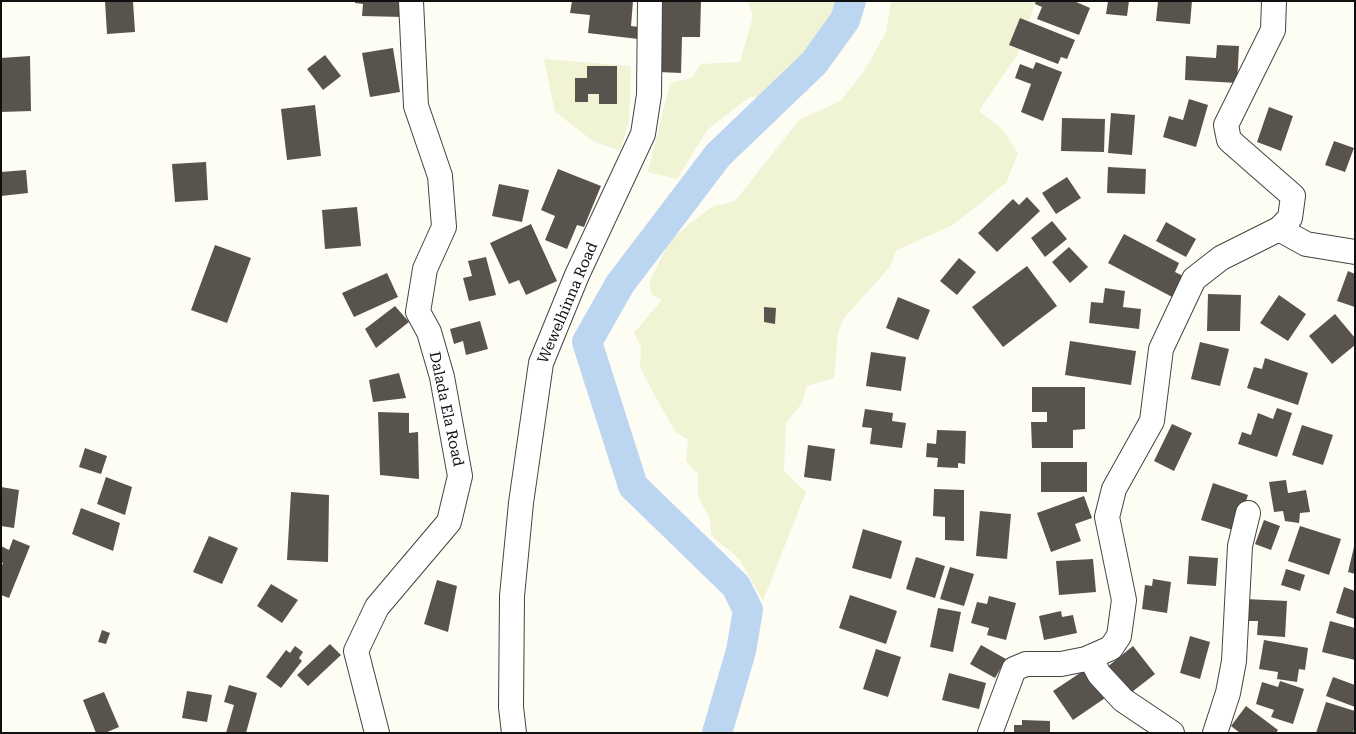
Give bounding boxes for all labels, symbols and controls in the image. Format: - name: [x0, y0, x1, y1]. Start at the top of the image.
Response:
- street label: Wewelhinna Road: [534, 240, 602, 366]
- street label: Dalada Ela Road: [425, 350, 467, 468]

